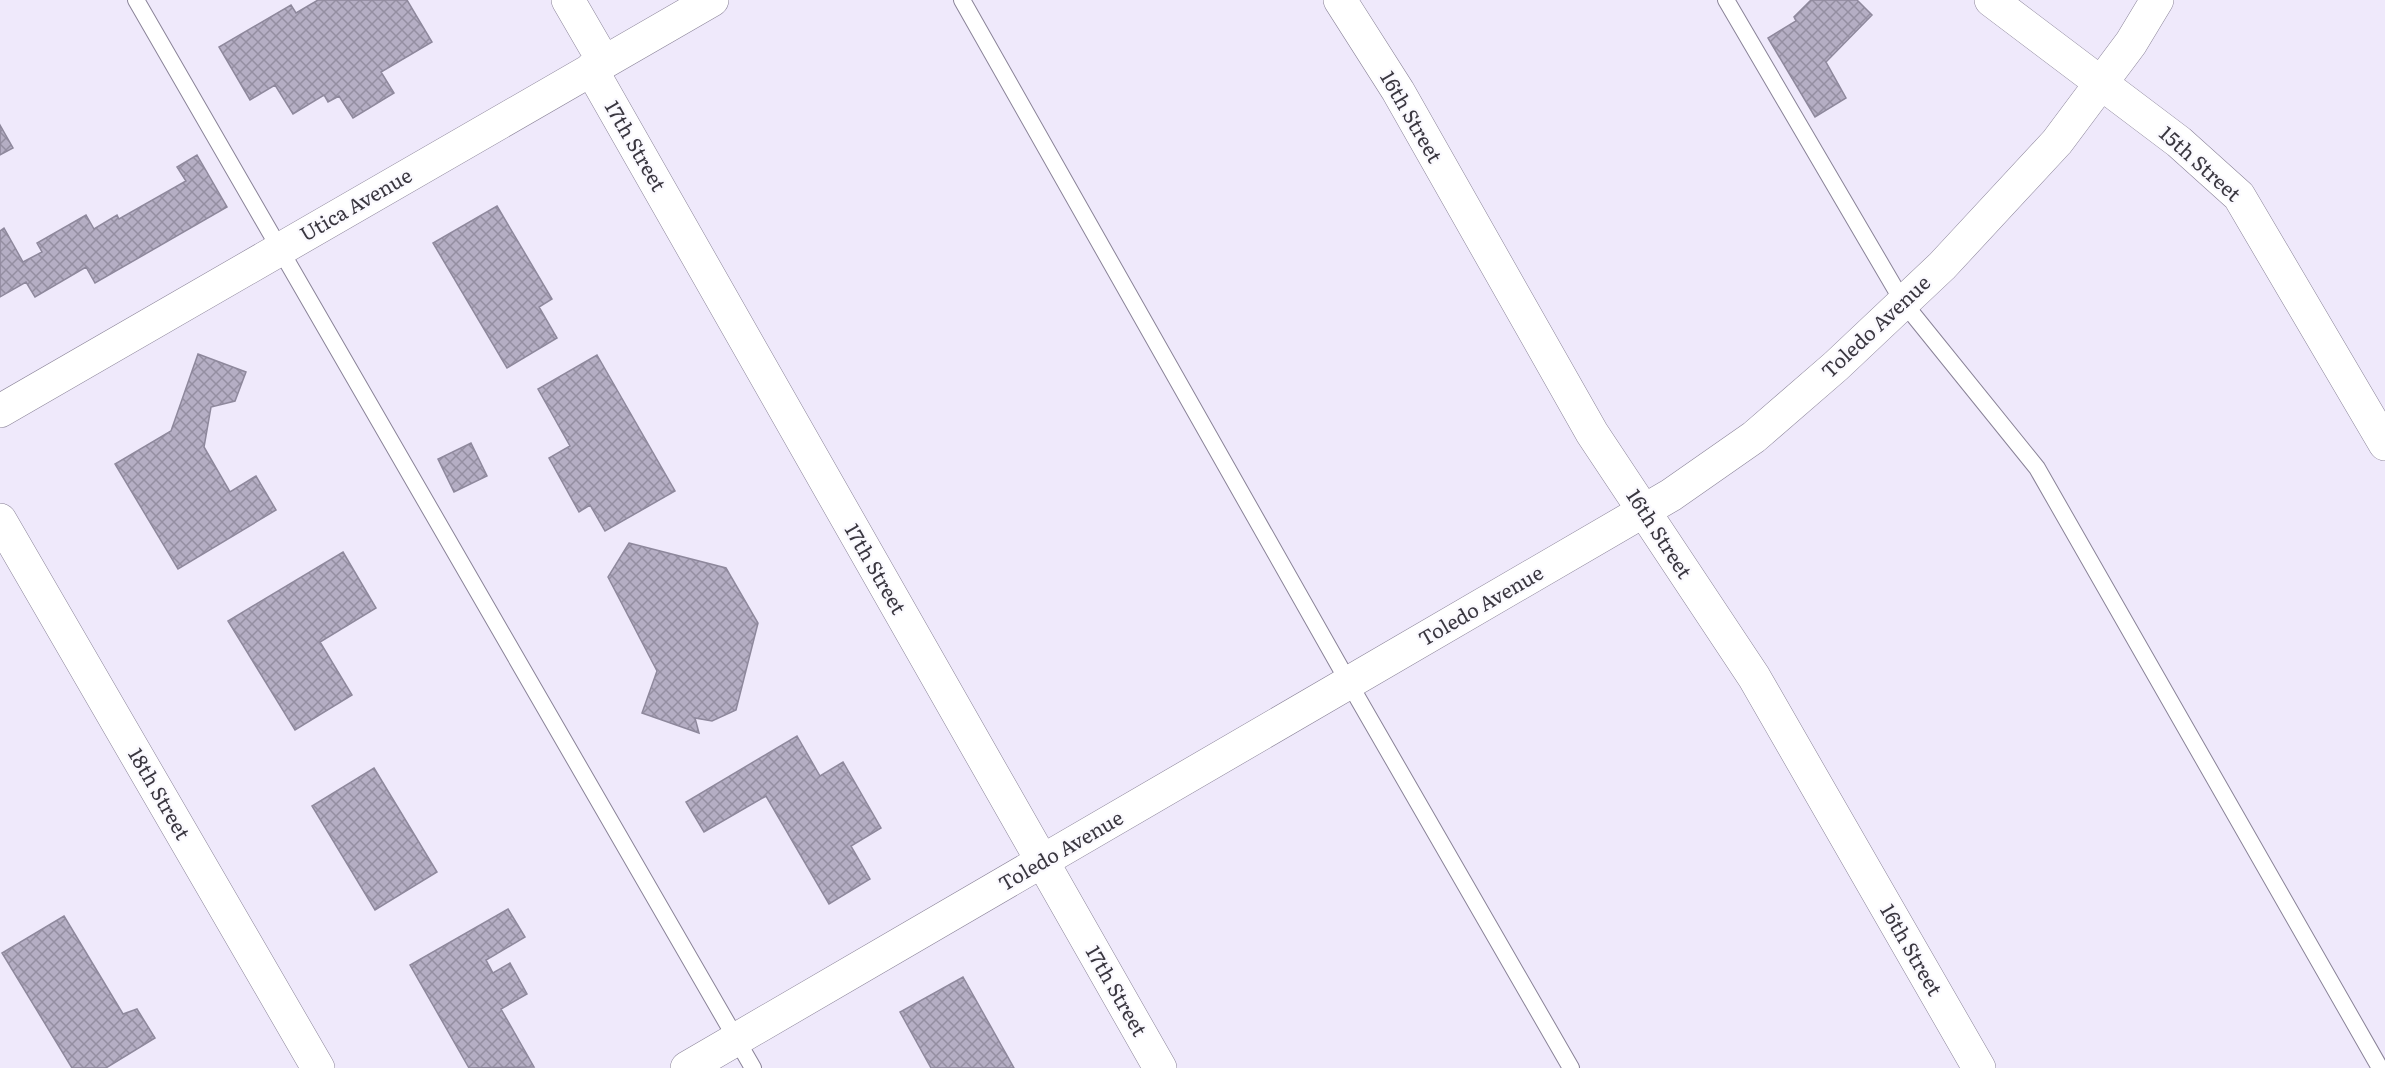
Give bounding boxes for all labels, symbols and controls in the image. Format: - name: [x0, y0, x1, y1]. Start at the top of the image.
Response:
- street label: 16th Street: [1374, 65, 1451, 167]
- street label: 17th Street: [599, 94, 675, 196]
- street label: 15th Street: [2154, 118, 2249, 207]
- street label: Utica Avenue: [293, 159, 417, 248]
- street label: Toledo Avenue: [1813, 267, 1936, 384]
- street label: 16th Street: [1620, 482, 1701, 584]
- street label: 17th Street: [839, 517, 915, 619]
- street label: Toledo Avenue: [1412, 556, 1548, 652]
- street label: 18th Street: [122, 741, 199, 845]
- street label: Toledo Avenue: [992, 801, 1128, 897]
- street label: 16th Street: [1874, 898, 1951, 1000]
- street label: 17th Street: [1080, 939, 1156, 1041]

